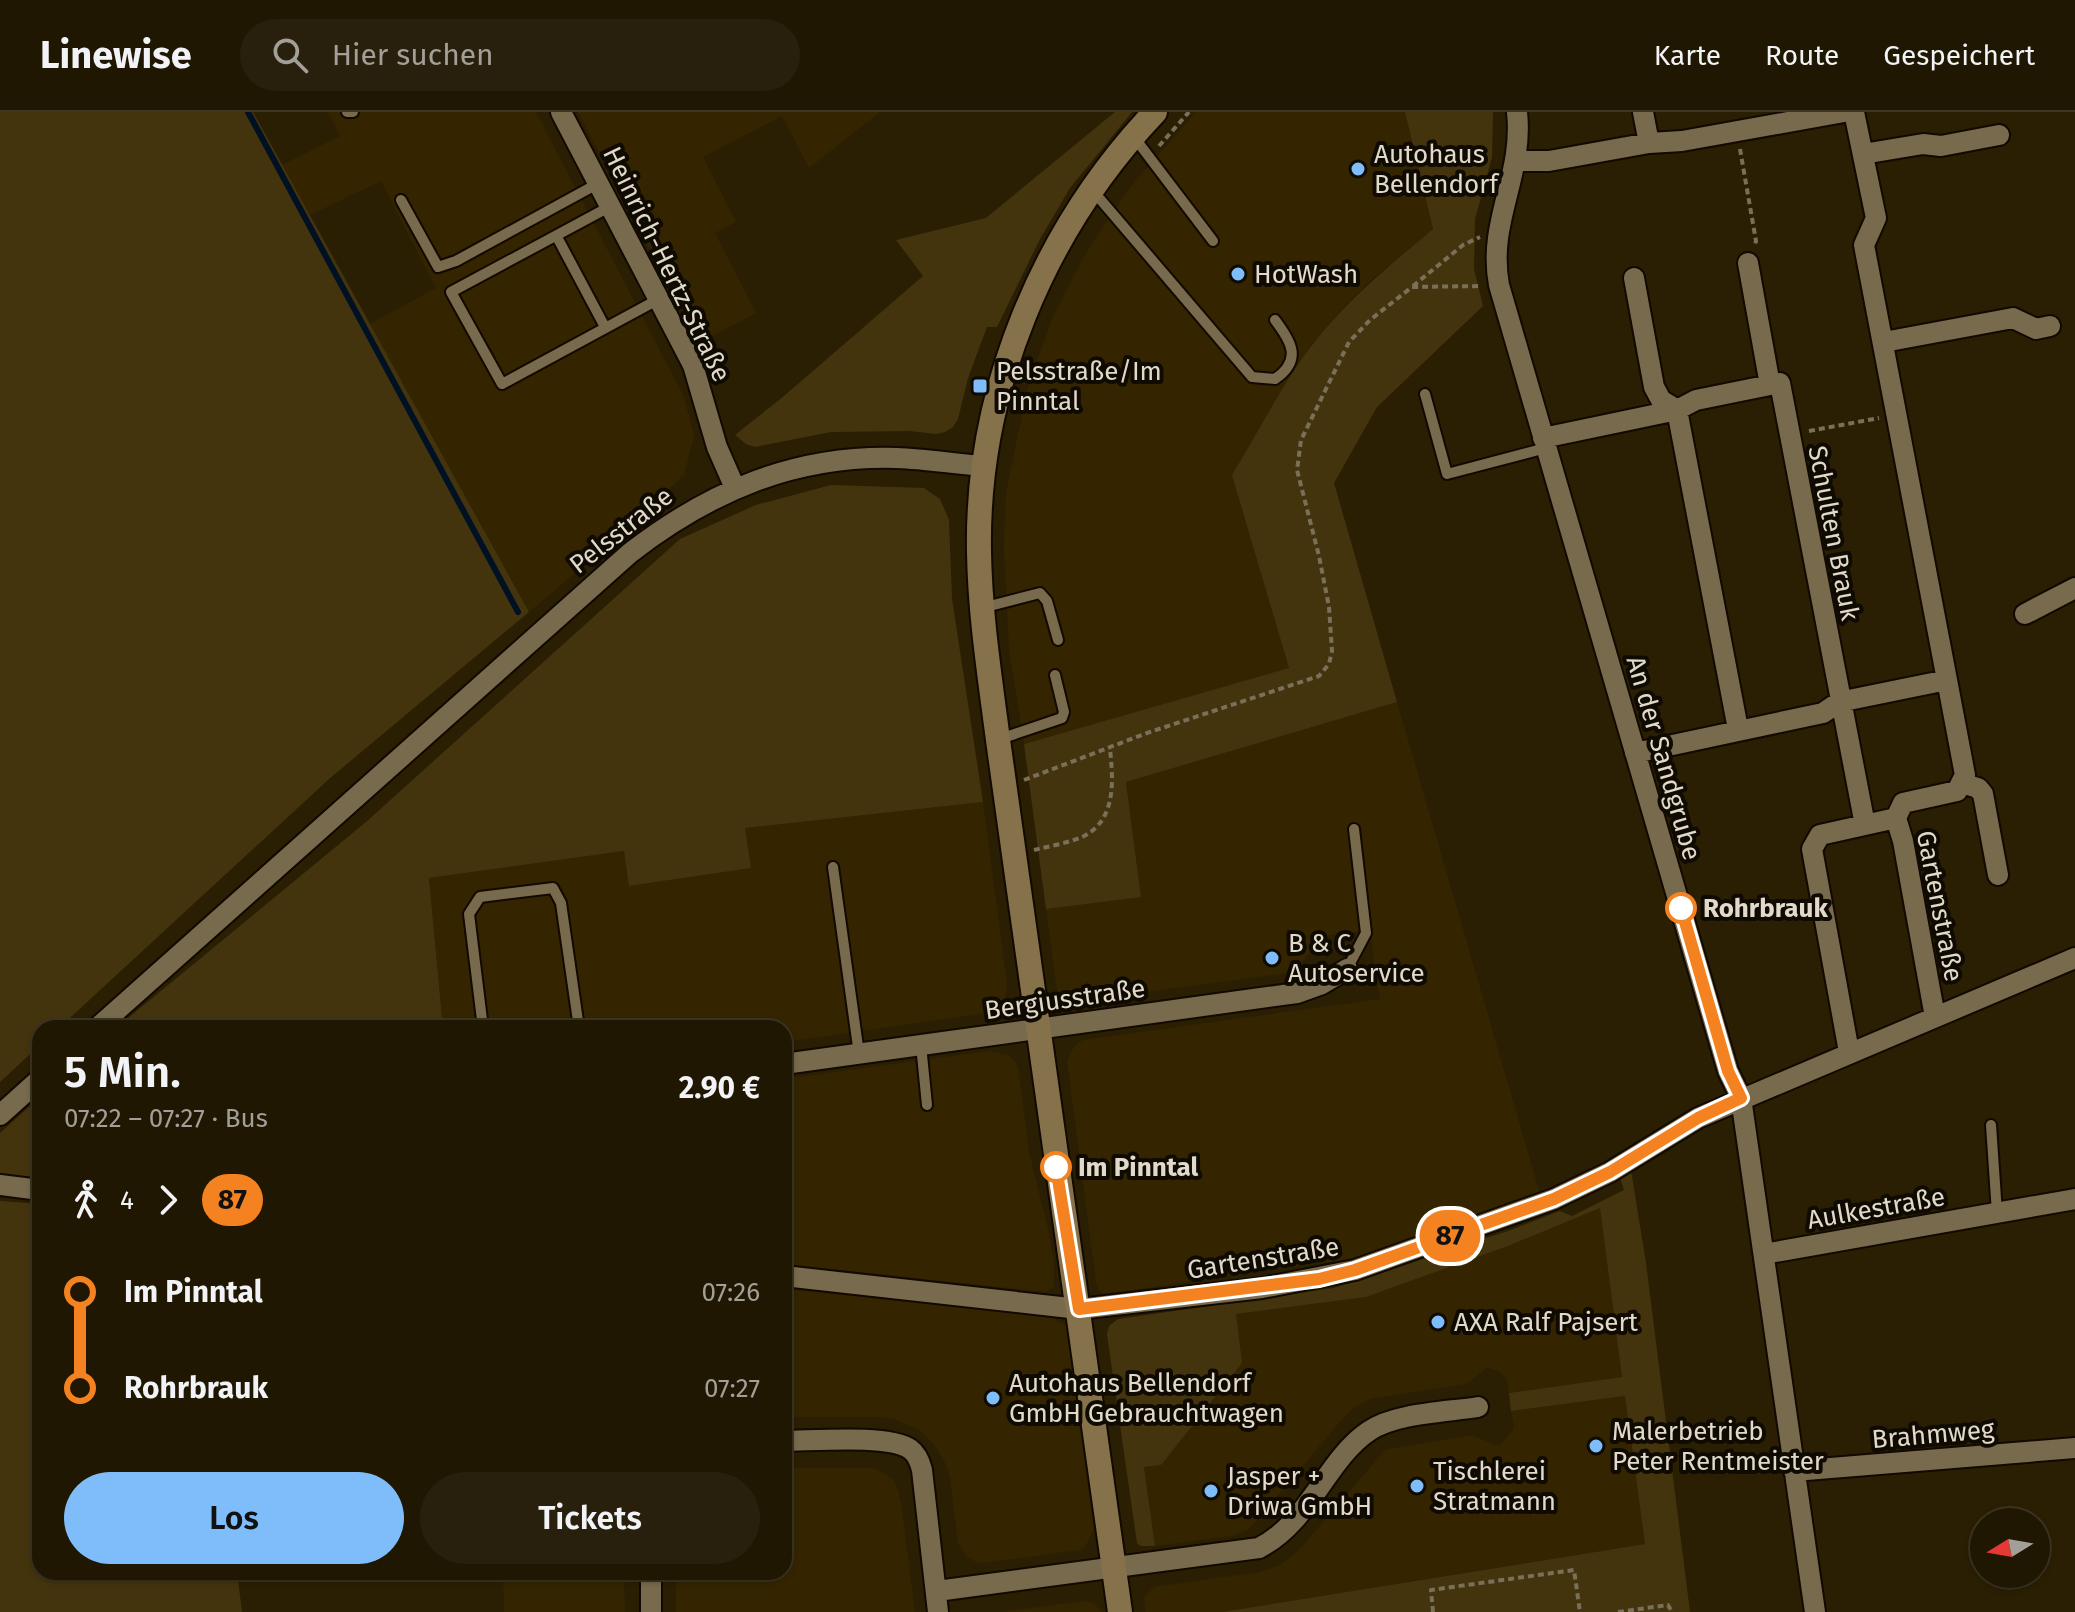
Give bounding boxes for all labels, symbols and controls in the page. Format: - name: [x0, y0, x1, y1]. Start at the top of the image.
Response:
- search box: [240, 19, 800, 91]
- text: Linewise: [40, 32, 192, 78]
- icon: search: [268, 33, 312, 77]
- text: Hier suchen: [332, 37, 494, 73]
- text: Karte: [1654, 39, 1721, 72]
- text: Route: [1765, 39, 1839, 72]
- text: Gespeichert: [1883, 39, 2035, 72]
- place label: Autohaus Bellendorf: [1374, 139, 1500, 200]
- street label: Heinrich-Hertz-Straße: [596, 142, 737, 387]
- marker: Autohaus Bellendorf: [1349, 160, 1367, 178]
- place label: HotWash: [1254, 259, 1358, 290]
- marker: HotWash: [1229, 265, 1247, 283]
- place label: Pelsstraße/Im Pinntal: [996, 356, 1162, 417]
- marker: Pelsstraße/Im Pinntal: [971, 377, 989, 395]
- street label: Schulten Brauk: [1801, 443, 1866, 624]
- street label: Pelsstraße: [564, 481, 679, 580]
- street label: An der Sandgrube: [1620, 652, 1708, 864]
- street label: Gartenstraße: [1910, 828, 1969, 984]
- marker: Rohrbrauk: [1666, 893, 1696, 923]
- place label: Rohrbrauk: [1703, 893, 1828, 924]
- place label: B & C Autoservice: [1288, 928, 1425, 989]
- marker: B & C Autoservice: [1263, 949, 1281, 967]
- street label: Bergiusstraße: [983, 973, 1147, 1026]
- text: 5 Min.: [64, 1046, 181, 1099]
- text: 2.90 €: [679, 1070, 760, 1106]
- text: 07:22 – 07:27 · Bus: [64, 1103, 268, 1134]
- marker: Im Pinntal: [1041, 1152, 1071, 1182]
- place label: Im Pinntal: [1078, 1152, 1198, 1183]
- icon: walk: [64, 1178, 108, 1222]
- icon: forward: [146, 1178, 190, 1222]
- street label: Aulkestraße: [1805, 1181, 1947, 1236]
- text: 87: [218, 1183, 247, 1216]
- text: 4: [120, 1185, 134, 1216]
- line badge: 87: [1414, 1210, 1486, 1262]
- text: 87: [1436, 1219, 1464, 1252]
- street label: Gartenstraße: [1185, 1231, 1341, 1286]
- text: Im Pinntal: [124, 1274, 263, 1310]
- text: 07:26: [701, 1277, 760, 1308]
- place label: AXA Ralf Pajsert: [1454, 1307, 1638, 1338]
- marker: AXA Ralf Pajsert: [1429, 1313, 1447, 1331]
- place label: Autohaus Bellendorf GmbH Gebrauchtwagen: [1009, 1368, 1284, 1429]
- text: Rohrbrauk: [124, 1370, 268, 1406]
- text: 07:27: [704, 1373, 760, 1404]
- marker: Autohaus Bellendorf GmbH Gebrauchtwagen: [984, 1389, 1002, 1407]
- street label: Brahmweg: [1870, 1414, 1996, 1455]
- place label: Malerbetrieb Peter Rentmeister: [1612, 1416, 1824, 1477]
- marker: Malerbetrieb Peter Rentmeister: [1587, 1437, 1605, 1455]
- place label: Tischlerei Stratmann: [1433, 1456, 1556, 1517]
- place label: Jasper + Driwa GmbH: [1227, 1461, 1372, 1522]
- button: Los: [64, 1472, 404, 1564]
- button: Tickets: [420, 1472, 760, 1564]
- marker: Tischlerei Stratmann: [1408, 1477, 1426, 1495]
- marker: Jasper + Driwa GmbH: [1202, 1482, 1220, 1500]
- north arrow: [1970, 1508, 2050, 1588]
- map controls: [1970, 1508, 2050, 1588]

